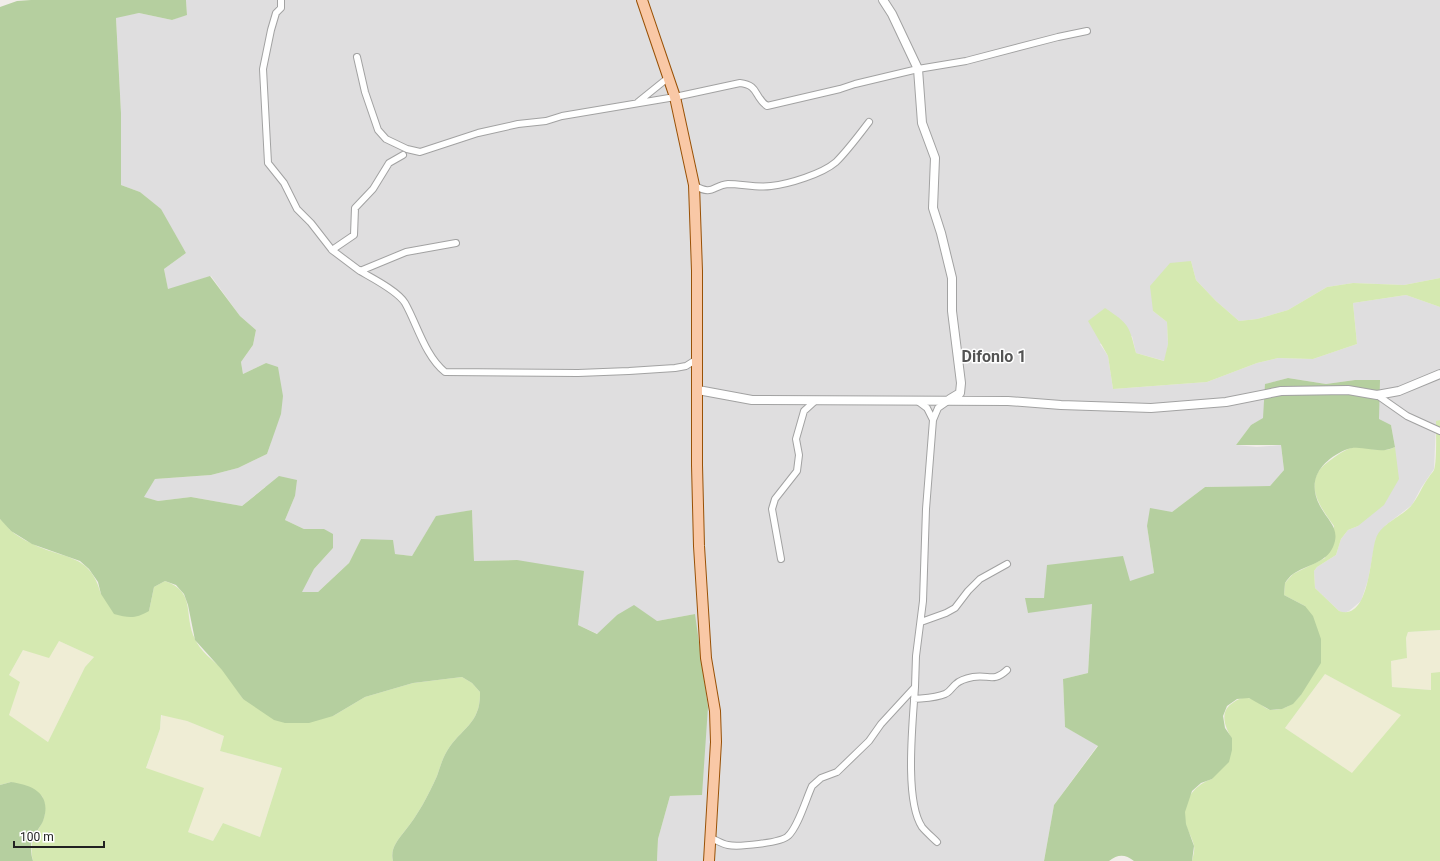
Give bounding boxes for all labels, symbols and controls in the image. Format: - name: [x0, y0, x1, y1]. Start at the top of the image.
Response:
- district label: Difonlo 1: [962, 347, 1026, 366]
- scale bar: [14, 823, 104, 849]
- text: 100 m: [20, 830, 54, 844]

